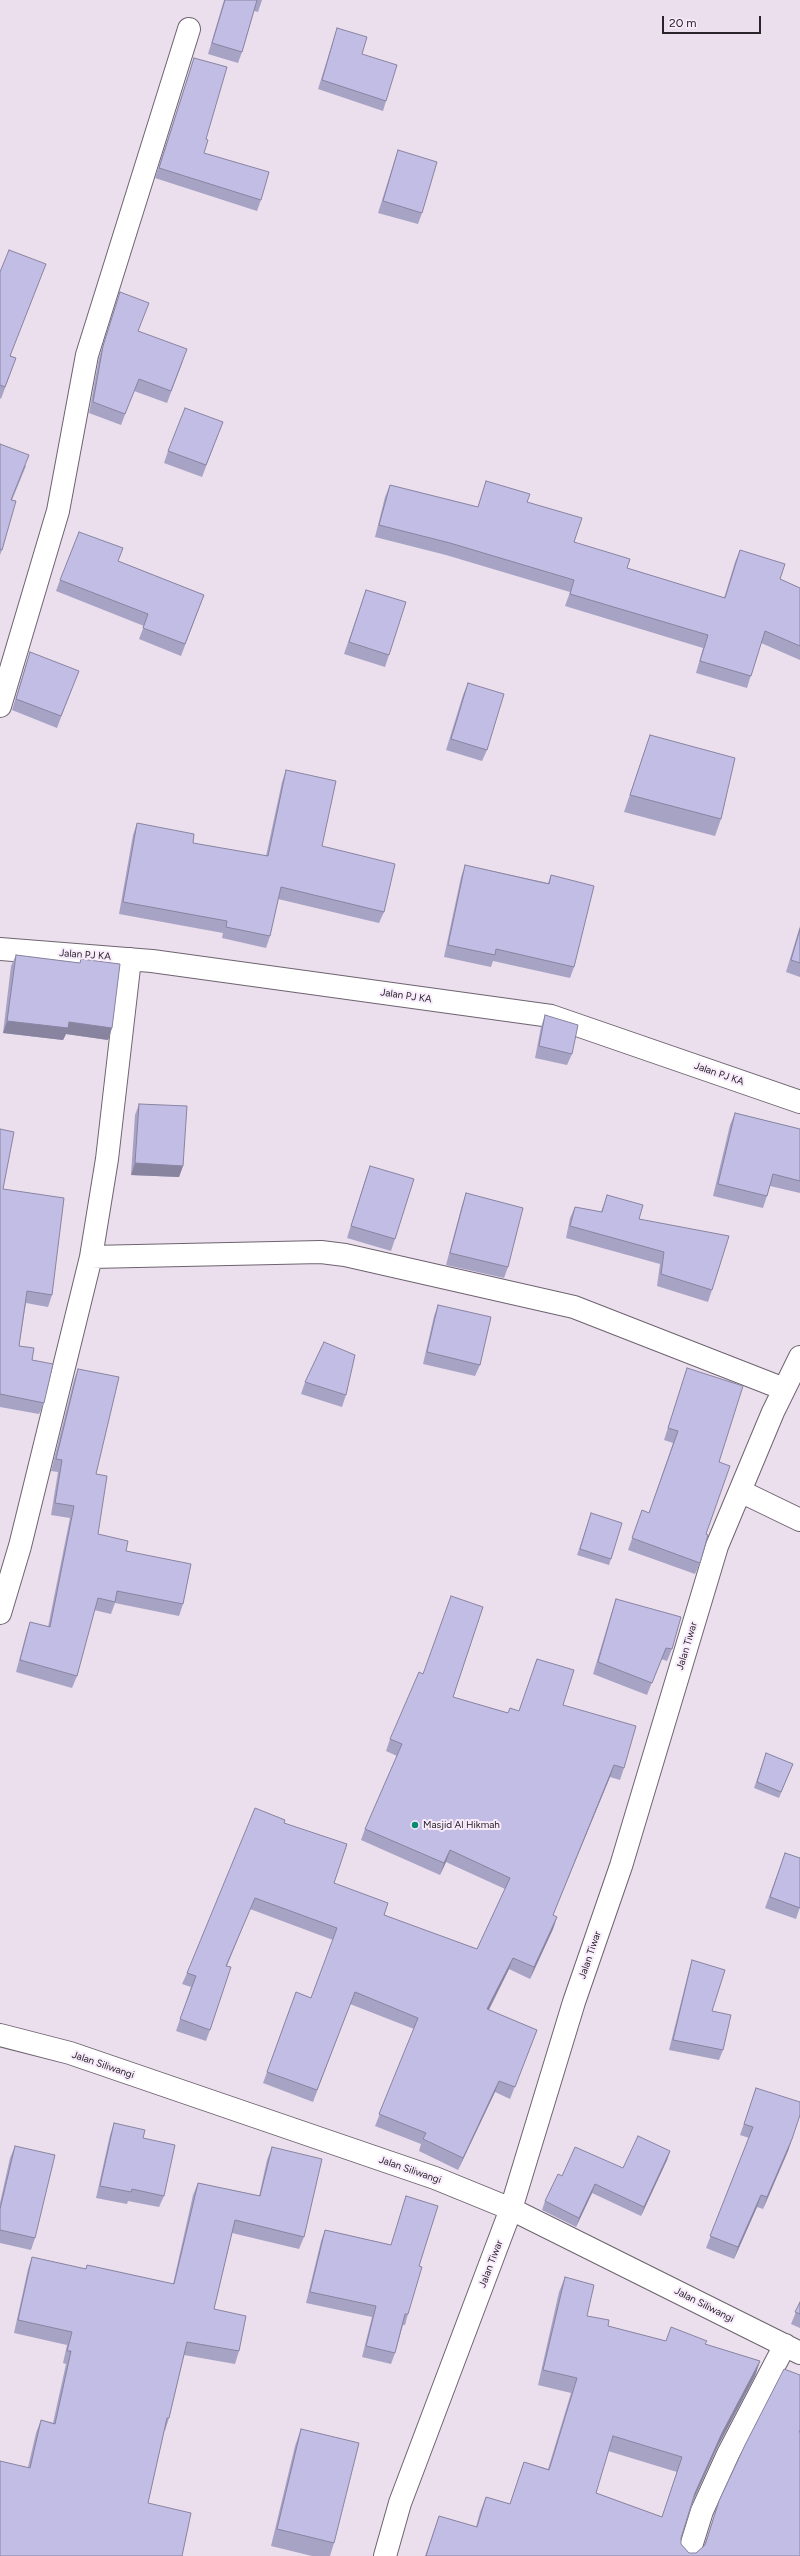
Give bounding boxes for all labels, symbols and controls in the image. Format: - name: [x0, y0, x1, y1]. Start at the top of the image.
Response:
- scale bar: [664, 8, 763, 34]
- text: 20 m: [669, 16, 697, 30]
- street label: Jalan PJ KA: [59, 947, 111, 963]
- street label: Jalan PJ KA: [379, 986, 433, 1006]
- street label: Jalan PJ KA: [693, 1060, 745, 1088]
- street label: Jalan Tiwar: [674, 1621, 700, 1671]
- place label: Masjid Al Hikmah: [423, 1819, 500, 1831]
- marker: Masjid Al Hikmah: [410, 1820, 420, 1830]
- street label: Jalan Tiwar: [576, 1930, 604, 1980]
- street label: Jalan Siliwangi: [70, 2049, 136, 2081]
- street label: Jalan Siliwangi: [377, 2154, 443, 2186]
- street label: Jalan Tiwar: [477, 2239, 505, 2289]
- street label: Jalan Siliwangi: [672, 2285, 736, 2325]

